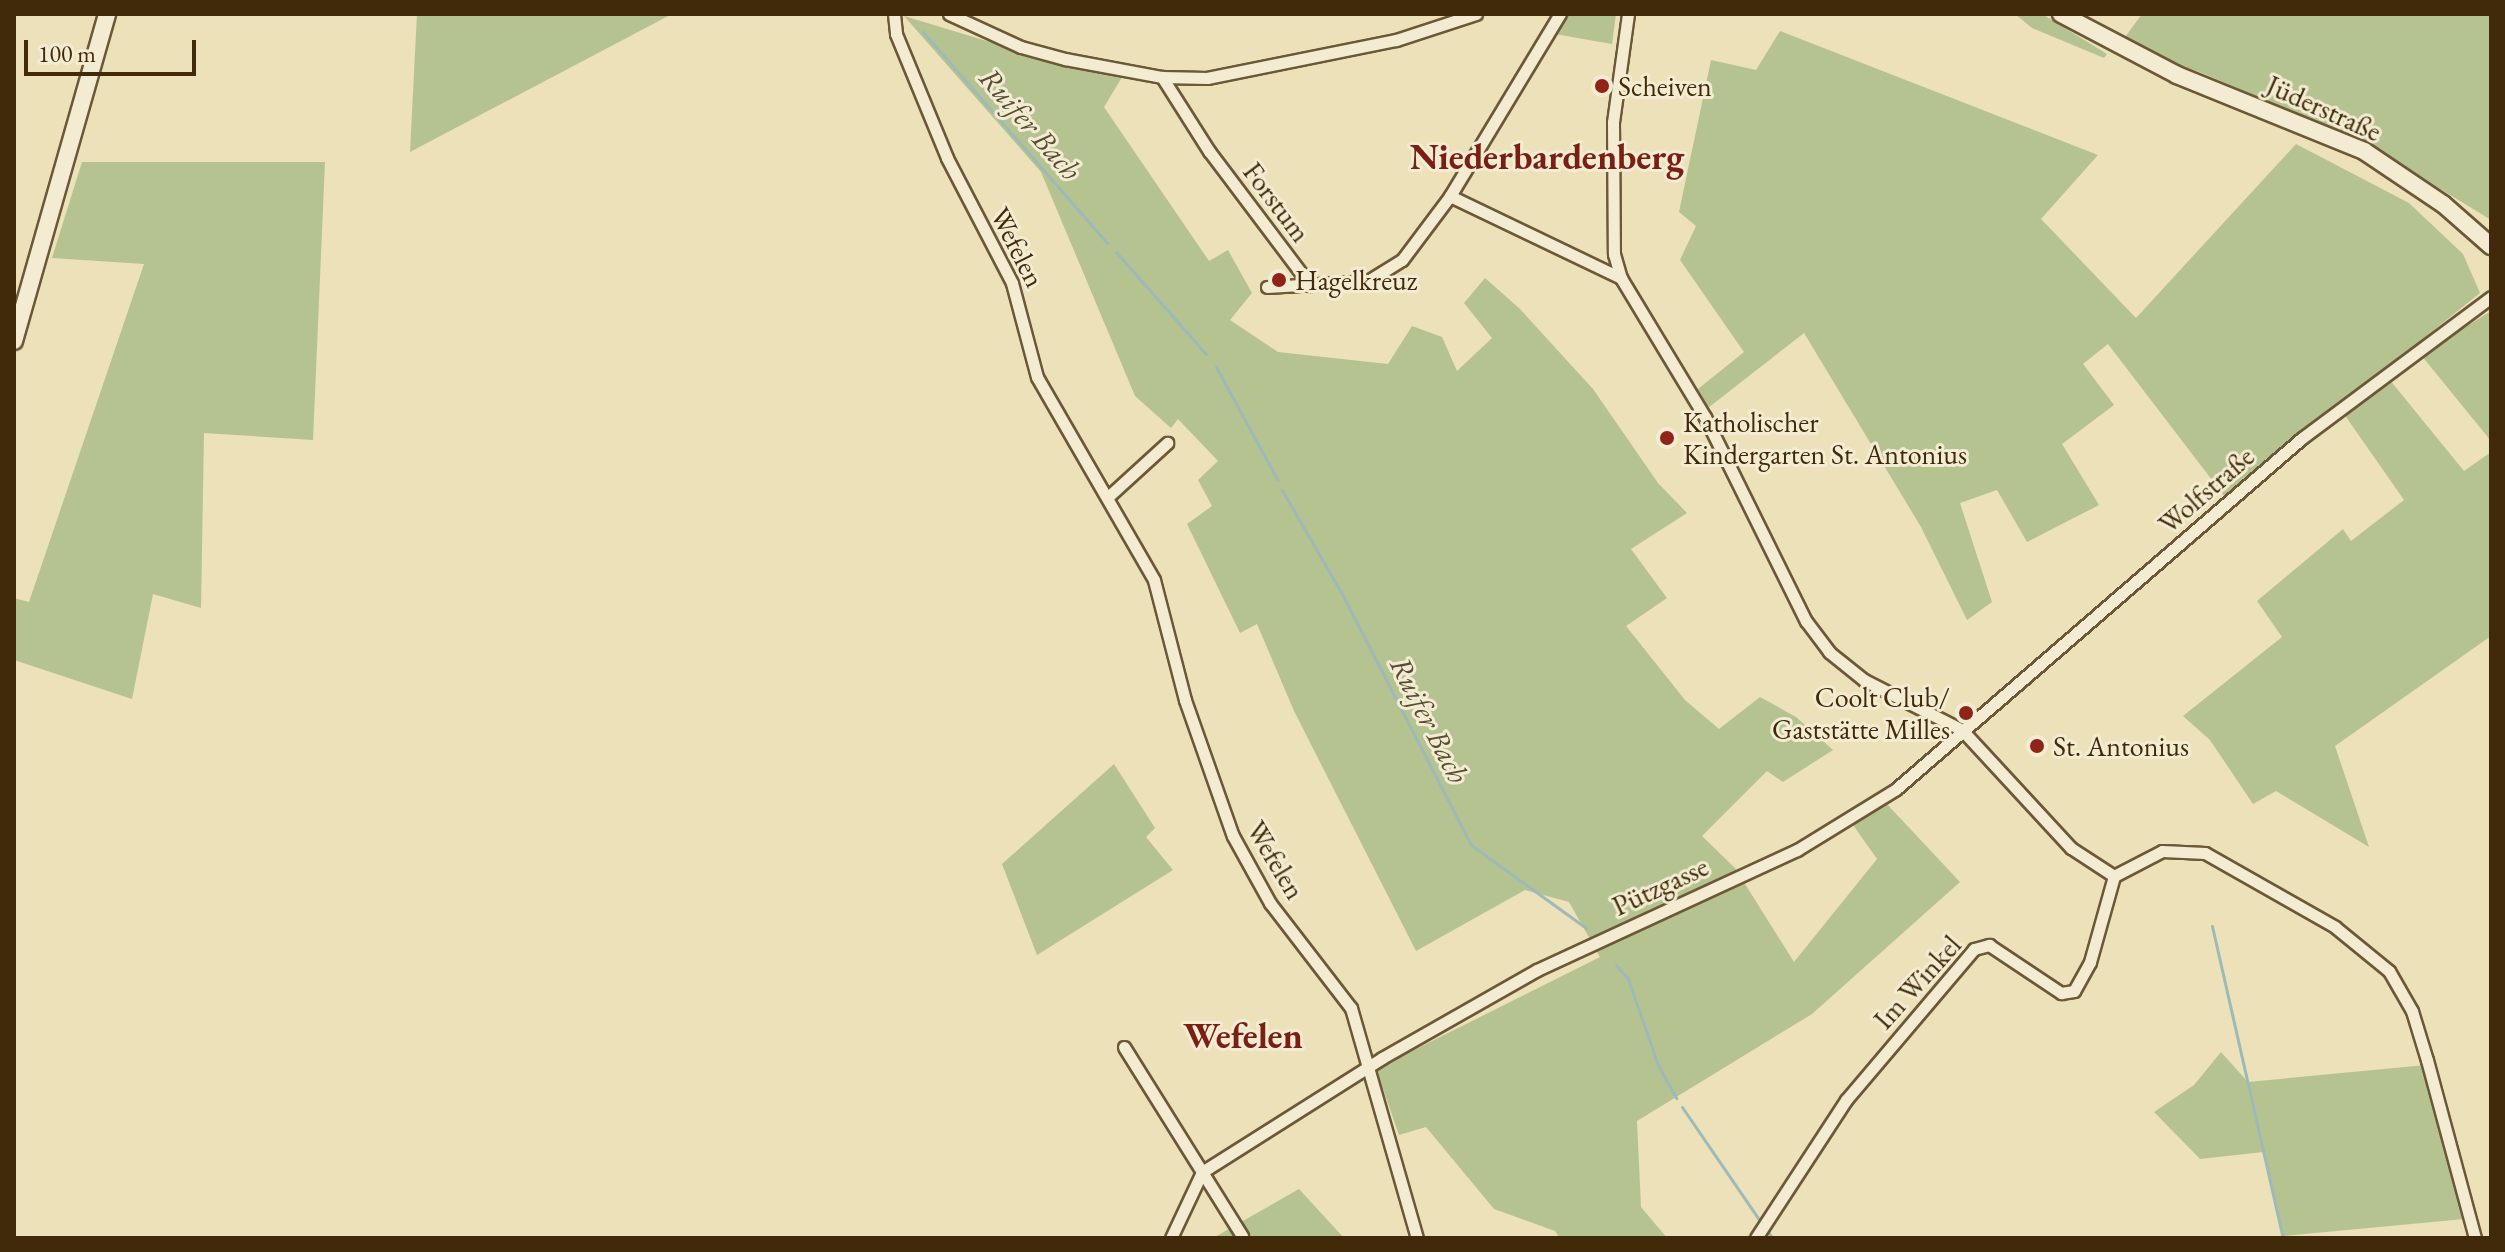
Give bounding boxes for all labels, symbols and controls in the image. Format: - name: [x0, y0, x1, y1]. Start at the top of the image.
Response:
- scale bar: [28, 24, 200, 74]
- text: 100 m: [38, 38, 96, 69]
- water label: Ruifer Bach: [971, 60, 1089, 188]
- street label: Jüderstraße: [2261, 68, 2387, 148]
- place label: Scheiven: [1618, 69, 1712, 103]
- marker: Scheiven: [1593, 77, 1611, 95]
- district label: Niederbardenberg: [1410, 135, 1684, 179]
- street label: Forstum: [1236, 156, 1318, 248]
- street label: Wefelen: [984, 201, 1052, 293]
- place label: Hagelkreuz: [1295, 263, 1417, 297]
- marker: Hagelkreuz: [1270, 271, 1288, 289]
- place label: Katholischer Kindergarten St. Antonius: [1683, 405, 1967, 471]
- marker: Katholischer Kindergarten St. Antonius: [1658, 429, 1676, 447]
- street label: Wolfstraße: [2151, 439, 2261, 541]
- water label: Ruifer Bach: [1382, 651, 1476, 789]
- place label: Coolt Club/ Gaststätte Milles: [1772, 680, 1950, 746]
- marker: Coolt Club/ Gaststätte Milles: [1957, 704, 1975, 722]
- place label: St. Antonius: [2053, 729, 2189, 763]
- marker: St. Antonius: [2028, 737, 2046, 755]
- street label: Wefelen: [1240, 815, 1312, 905]
- street label: Pützgasse: [1607, 849, 1713, 923]
- street label: Im Winkel: [1866, 928, 1968, 1036]
- district label: Wefelen: [1183, 1014, 1303, 1058]

